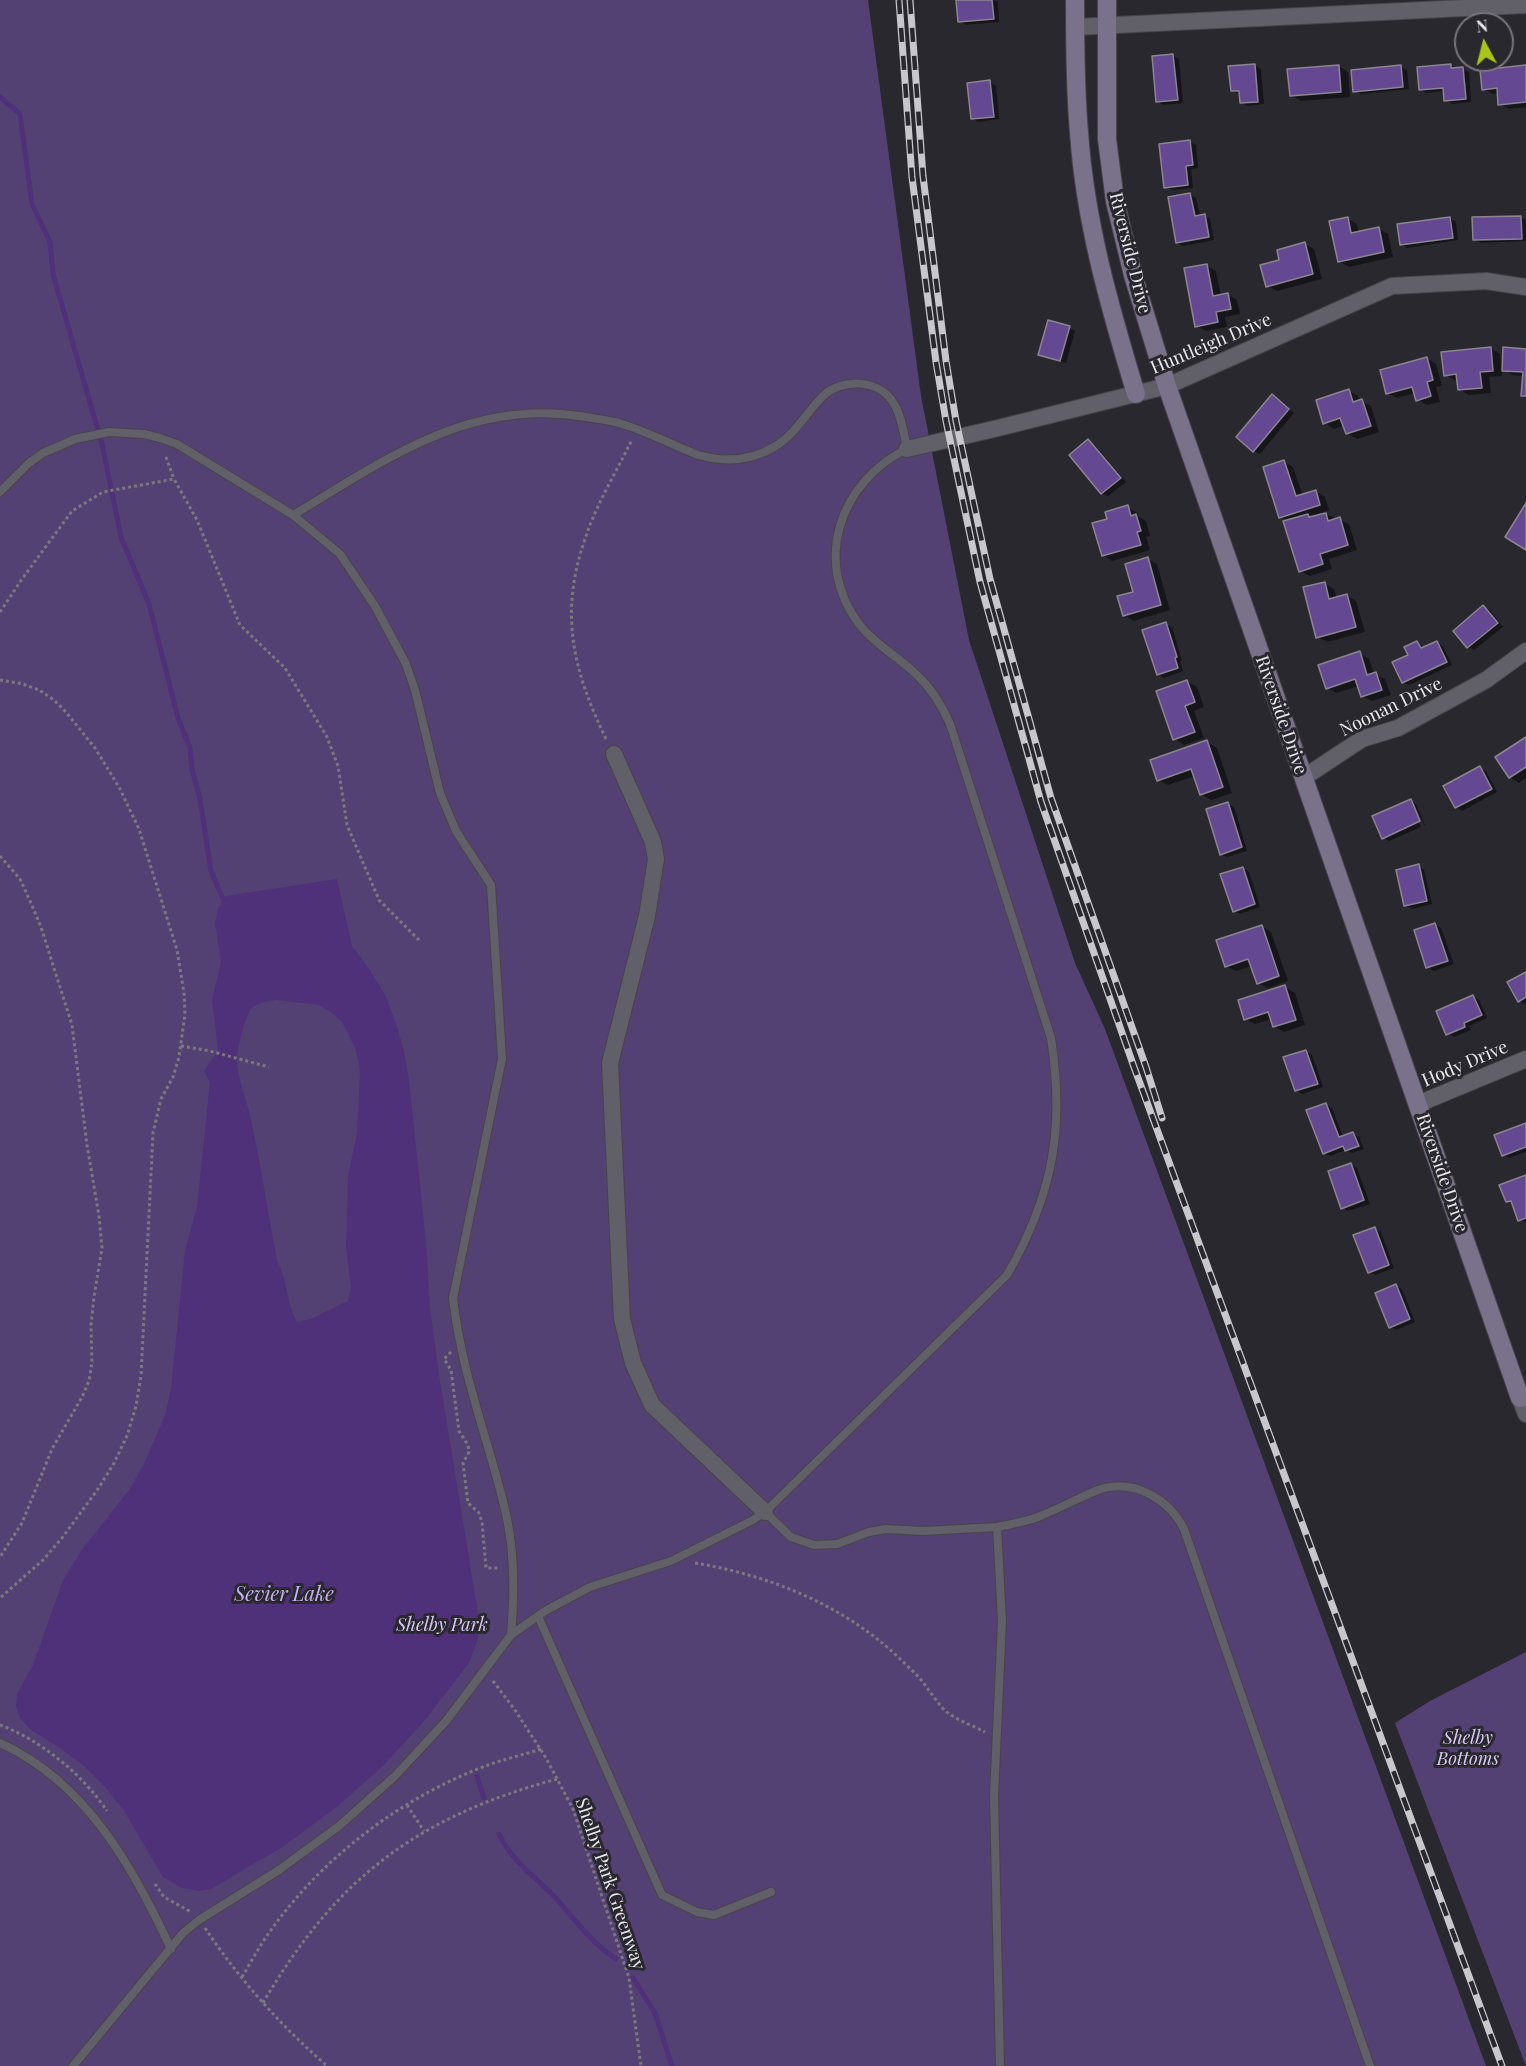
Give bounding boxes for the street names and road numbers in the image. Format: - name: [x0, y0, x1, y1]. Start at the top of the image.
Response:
- street label: Riverside Drive: [1105, 190, 1155, 316]
- street label: Huntleigh Drive: [1147, 309, 1275, 379]
- street label: Riverside Drive: [1251, 653, 1311, 777]
- street label: Noonan Drive: [1336, 673, 1446, 741]
- street label: Hody Drive: [1419, 1036, 1511, 1092]
- street label: Riverside Drive: [1412, 1111, 1472, 1235]
- street label: Shelby Park Greenway: [570, 1795, 650, 1973]

